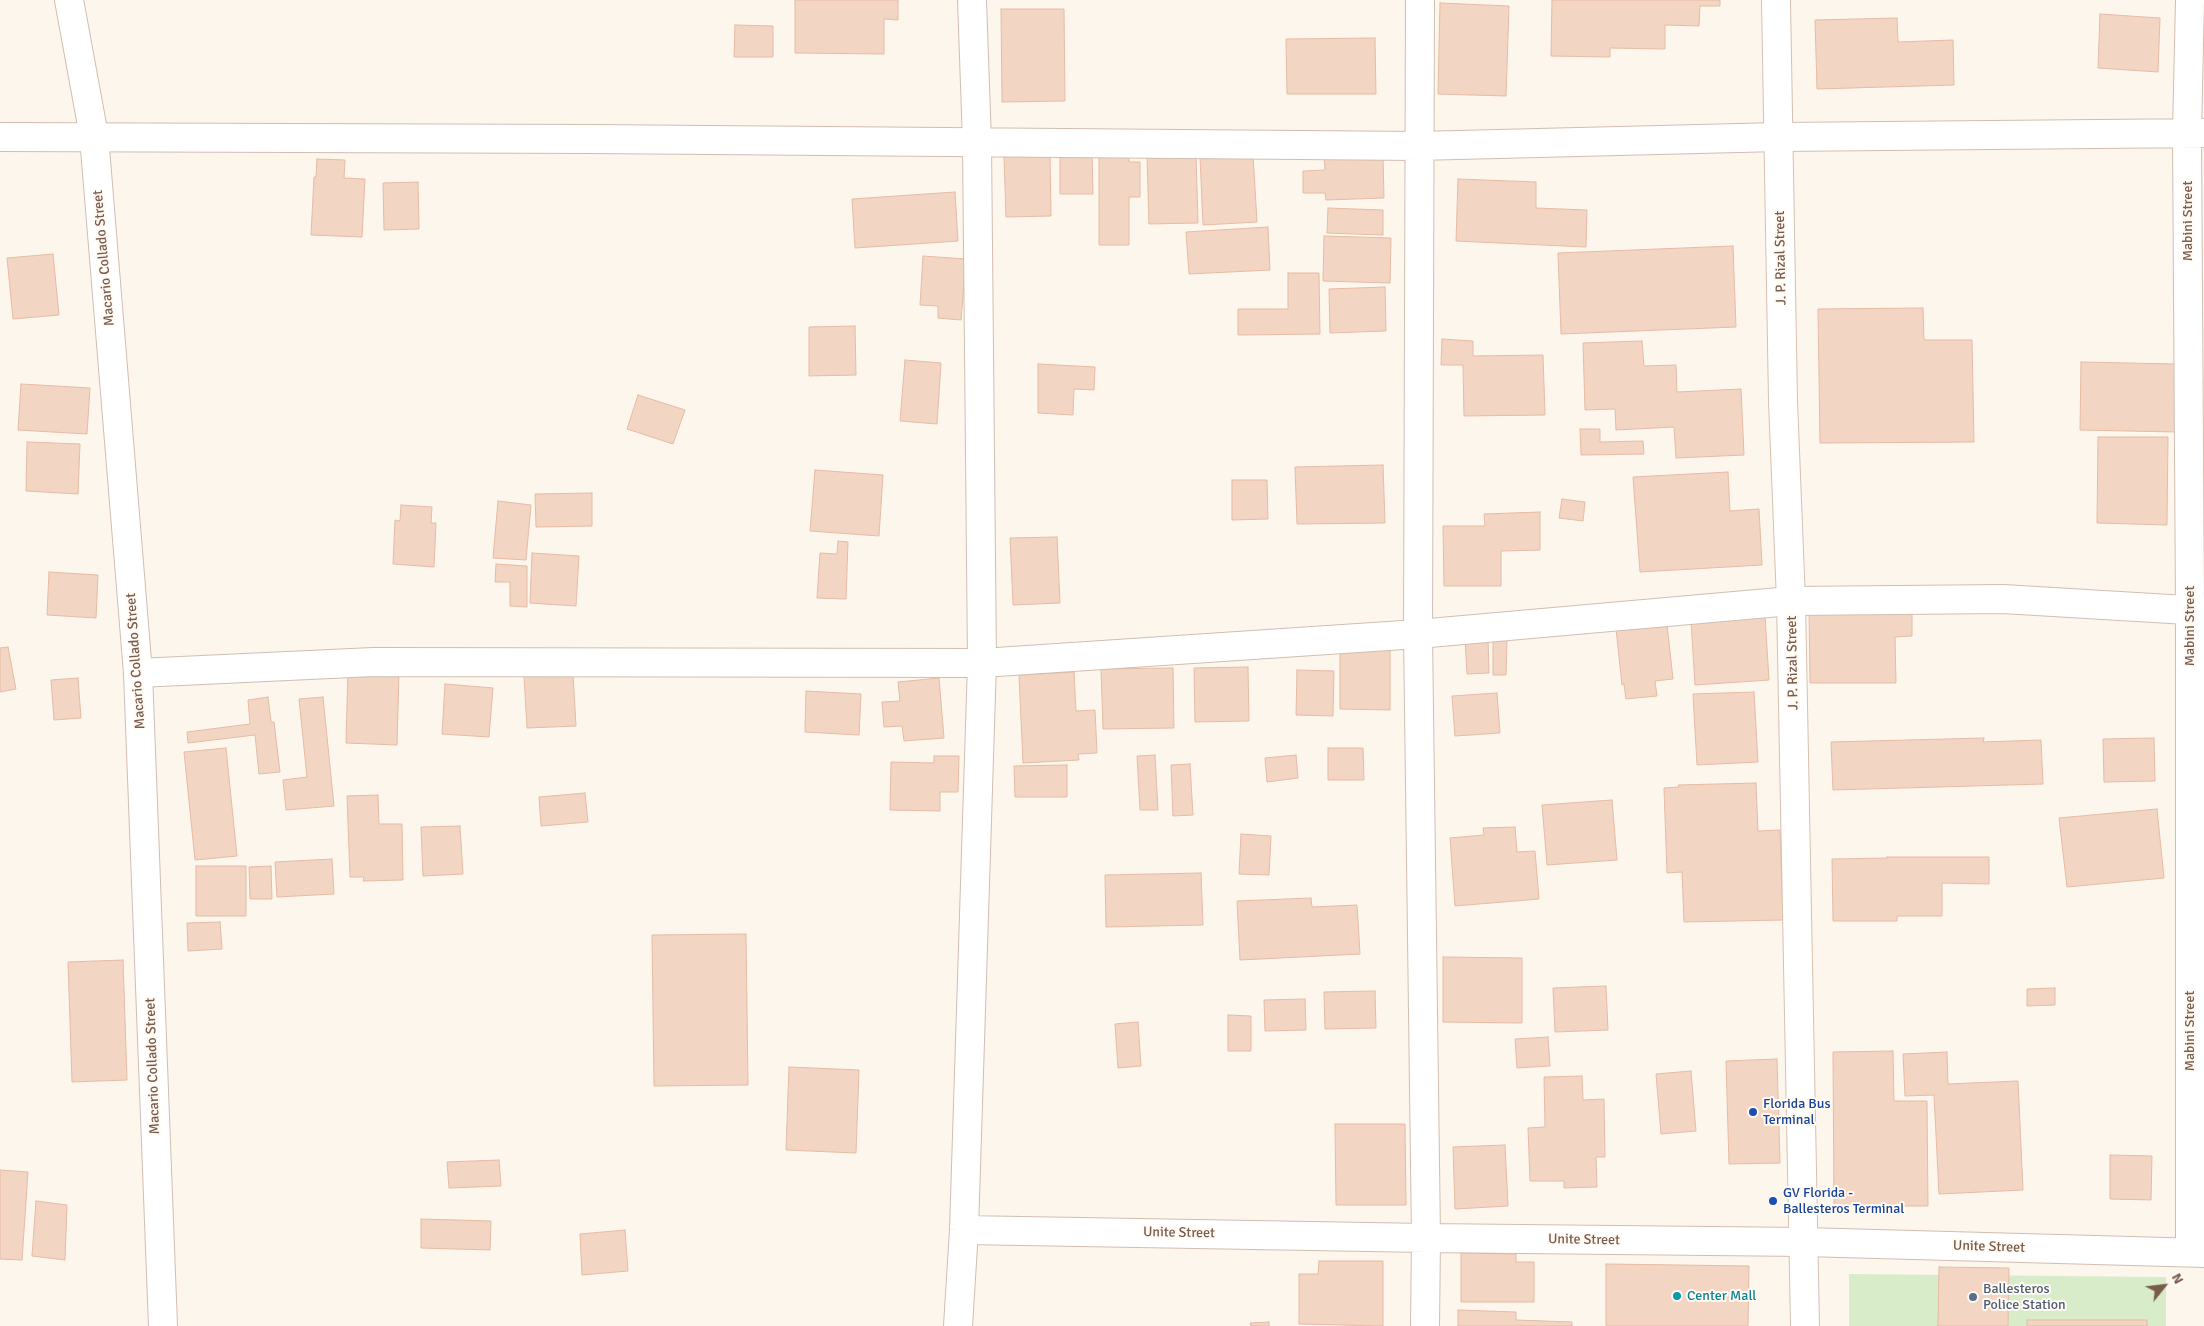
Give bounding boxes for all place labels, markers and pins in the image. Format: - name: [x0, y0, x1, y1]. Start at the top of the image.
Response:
- place label: Florida Bus Terminal: [1763, 1096, 1831, 1128]
- marker: Florida Bus Terminal: [1747, 1106, 1759, 1118]
- place label: GV Florida - Ballesteros Terminal: [1783, 1185, 1904, 1218]
- marker: GV Florida - Ballesteros Terminal: [1767, 1195, 1779, 1207]
- place label: Ballesteros Police Station: [1983, 1281, 2066, 1314]
- place label: Center Mall: [1687, 1288, 1756, 1304]
- marker: Center Mall: [1671, 1290, 1683, 1302]
- marker: Ballesteros Police Station: [1967, 1291, 1979, 1303]

